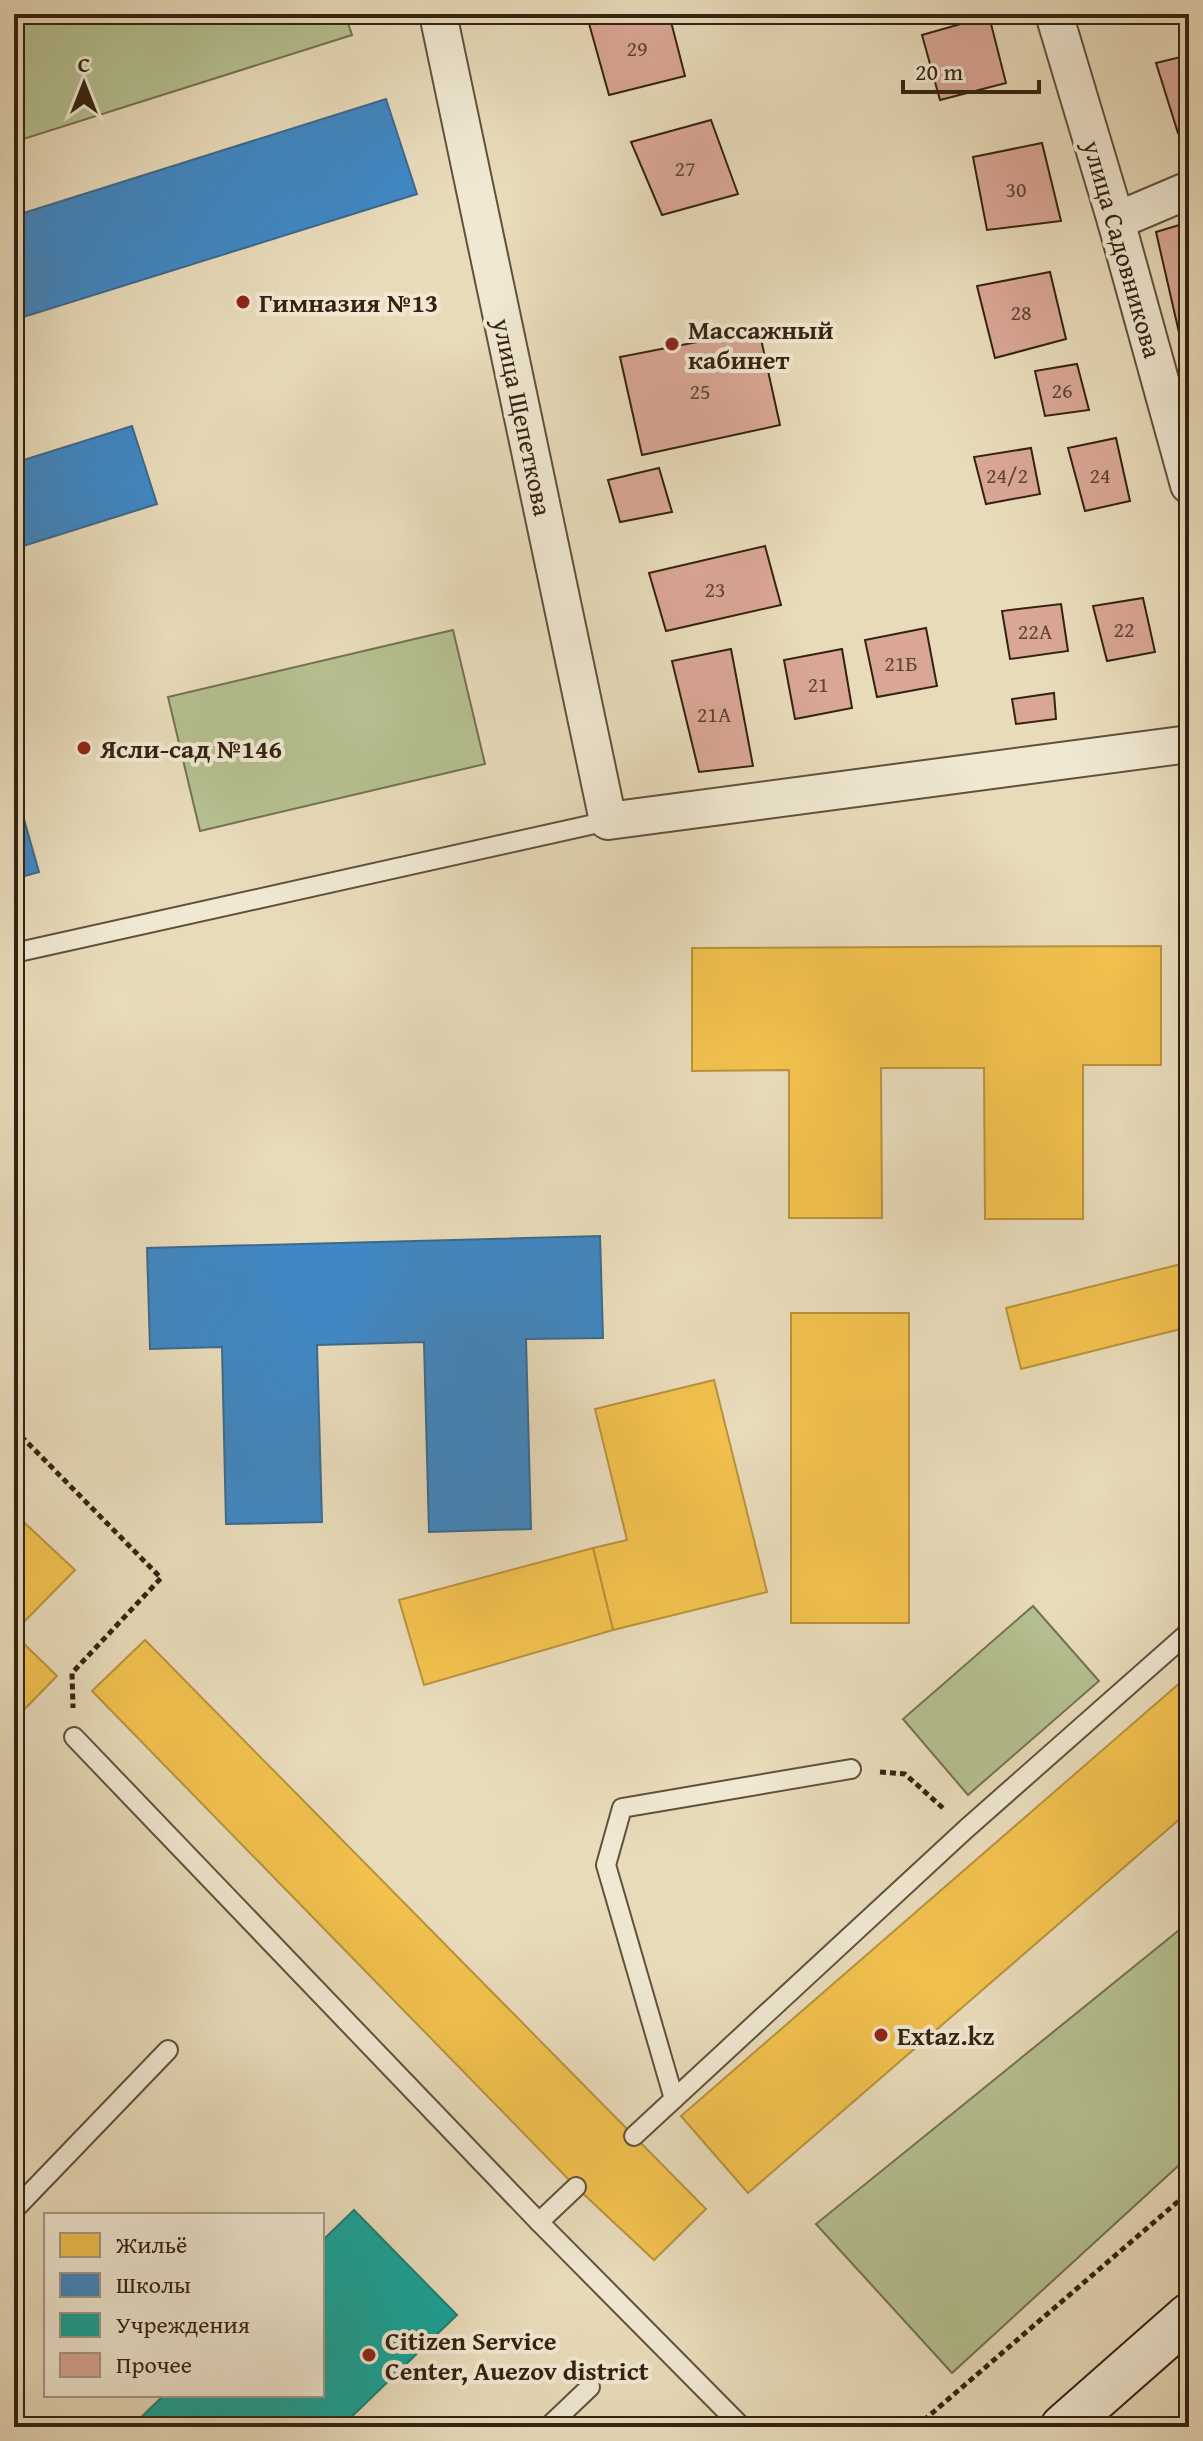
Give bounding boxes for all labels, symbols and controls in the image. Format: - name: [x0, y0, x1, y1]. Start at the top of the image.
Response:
- house number: 29: [626, 32, 648, 64]
- north arrow: [44, 44, 124, 124]
- scale bar: [903, 44, 1039, 94]
- text: С: [78, 48, 90, 80]
- text: 20 m: [915, 54, 963, 89]
- street label: улица Садовникова: [1073, 135, 1173, 363]
- house number: 27: [674, 152, 696, 184]
- house number: 30: [1005, 173, 1027, 205]
- place label: Гимназия №13: [259, 283, 438, 322]
- marker: Гимназия №13: [234, 293, 252, 311]
- house number: 28: [1010, 296, 1032, 328]
- place label: Массажный кабинет: [688, 310, 834, 379]
- street label: улица Щепеткова: [483, 313, 563, 520]
- marker: Массажный кабинет: [663, 335, 681, 353]
- house number: 26: [1051, 374, 1073, 406]
- house number: 25: [689, 375, 711, 407]
- house number: 24/2: [986, 459, 1028, 491]
- house number: 24: [1089, 459, 1111, 491]
- house number: 23: [704, 573, 726, 605]
- house number: 22: [1113, 613, 1135, 645]
- house number: 22А: [1018, 615, 1053, 647]
- house number: 21Б: [884, 647, 918, 679]
- house number: 21: [807, 668, 829, 700]
- house number: 21А: [697, 698, 732, 730]
- place label: Ясли-сад №146: [99, 729, 282, 768]
- marker: Ясли-сад №146: [75, 739, 93, 757]
- place label: Extaz.kz: [897, 2016, 995, 2055]
- marker: Extaz.kz: [872, 2026, 890, 2044]
- legend: [44, 2213, 324, 2397]
- text: Жильё: [115, 2227, 187, 2262]
- text: Школы: [116, 2267, 191, 2302]
- text: Учреждения: [116, 2307, 250, 2342]
- place label: Citizen Service Center, Auezov district: [385, 2321, 649, 2390]
- marker: Citizen Service Center, Auezov district: [360, 2346, 378, 2364]
- text: Прочее: [116, 2347, 192, 2382]

